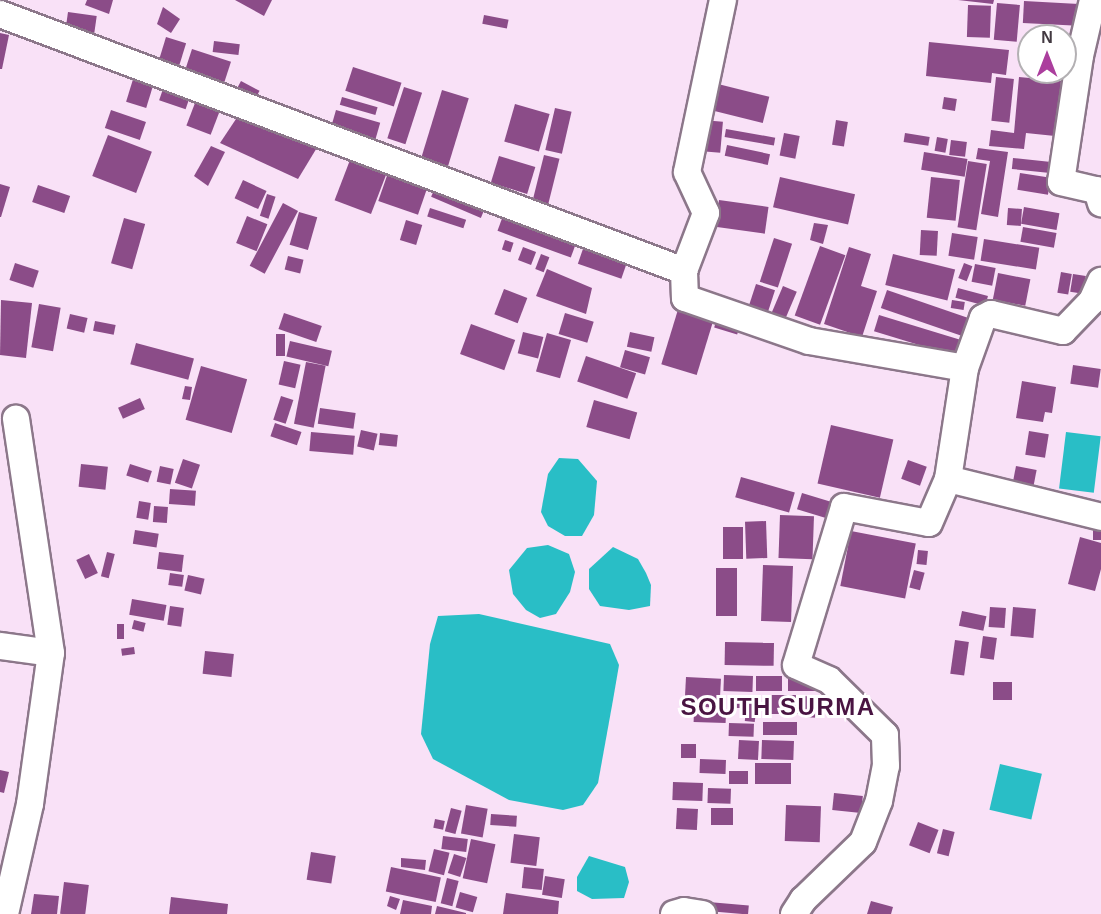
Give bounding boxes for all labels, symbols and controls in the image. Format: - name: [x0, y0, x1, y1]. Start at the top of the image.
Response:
- north arrow: [1017, 24, 1077, 84]
- text: N: [1041, 29, 1053, 46]
- district label: SOUTH SURMA: [680, 693, 876, 721]

